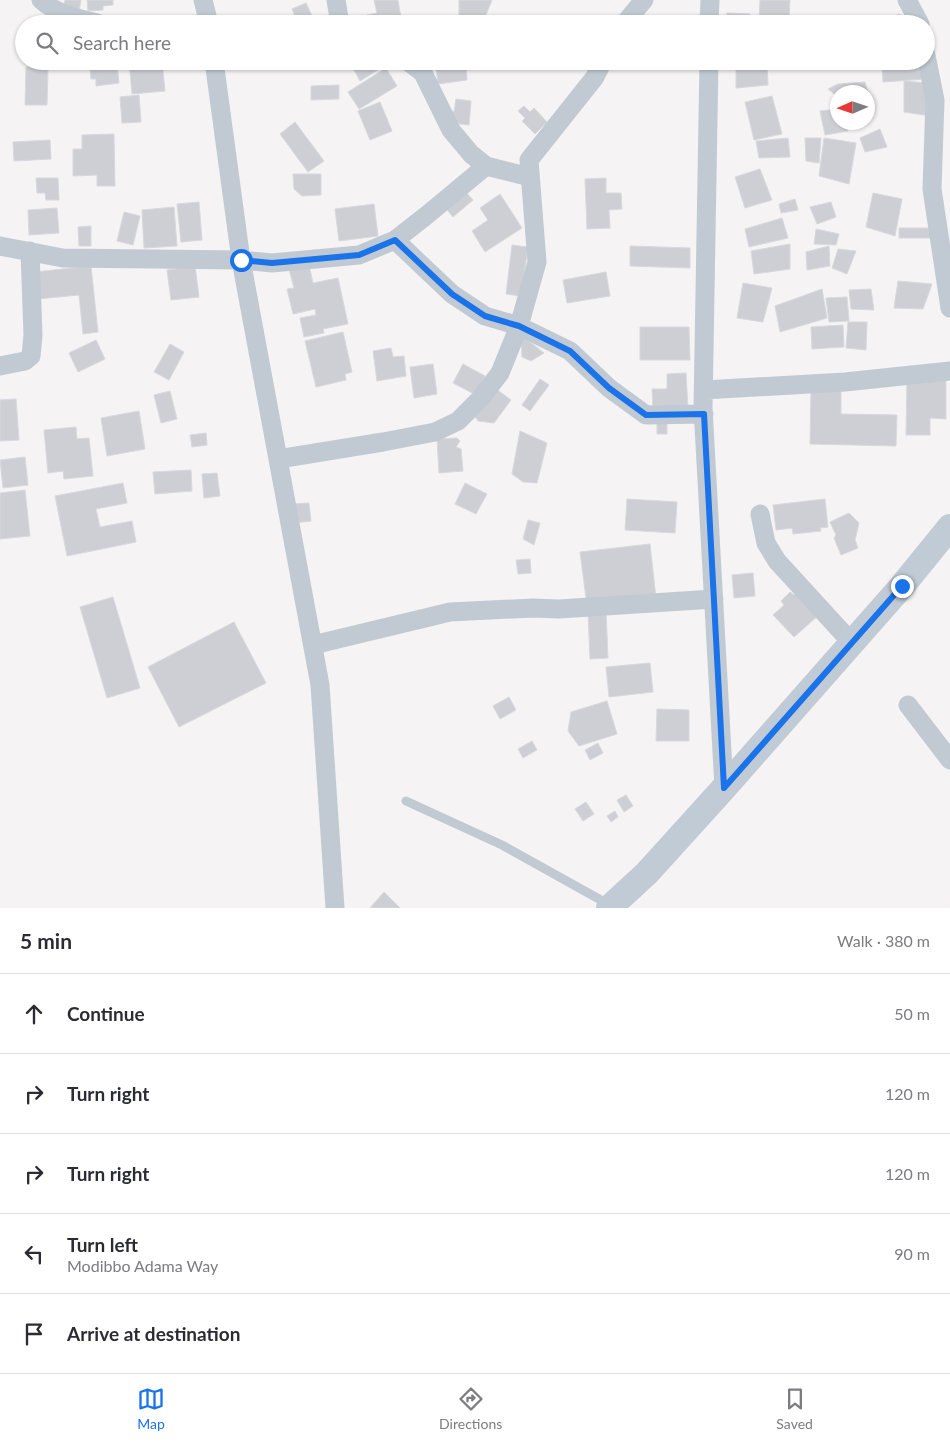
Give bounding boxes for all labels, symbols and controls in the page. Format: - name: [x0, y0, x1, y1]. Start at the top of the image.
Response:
- search box: [15, 15, 935, 70]
- icon: search: [33, 29, 61, 57]
- text: Search here: [73, 31, 171, 54]
- north arrow: [830, 85, 875, 130]
- route start: [230, 249, 253, 272]
- route end: [891, 575, 914, 598]
- text: 5 min: [20, 928, 72, 953]
- text: Walk · 380 m: [837, 931, 930, 950]
- icon: ahead: [20, 1000, 48, 1028]
- text: Continue: [67, 1002, 145, 1025]
- text: 50 m: [894, 1004, 930, 1023]
- icon: right: [20, 1080, 48, 1108]
- text: Turn right: [67, 1082, 149, 1105]
- text: 120 m: [885, 1084, 930, 1103]
- icon: right: [20, 1160, 48, 1188]
- text: Turn right: [67, 1162, 149, 1185]
- text: 120 m: [885, 1164, 930, 1183]
- text: Turn left: [67, 1233, 138, 1256]
- icon: left: [20, 1240, 48, 1268]
- text: 90 m: [894, 1244, 930, 1263]
- text: Modibbo Adama Way: [67, 1256, 218, 1275]
- icon: arrive: [20, 1320, 48, 1348]
- text: Arrive at destination: [67, 1322, 240, 1345]
- tab: Map: [137, 1385, 165, 1432]
- tab: Directions: [439, 1385, 502, 1432]
- tab: Saved: [776, 1385, 813, 1432]

